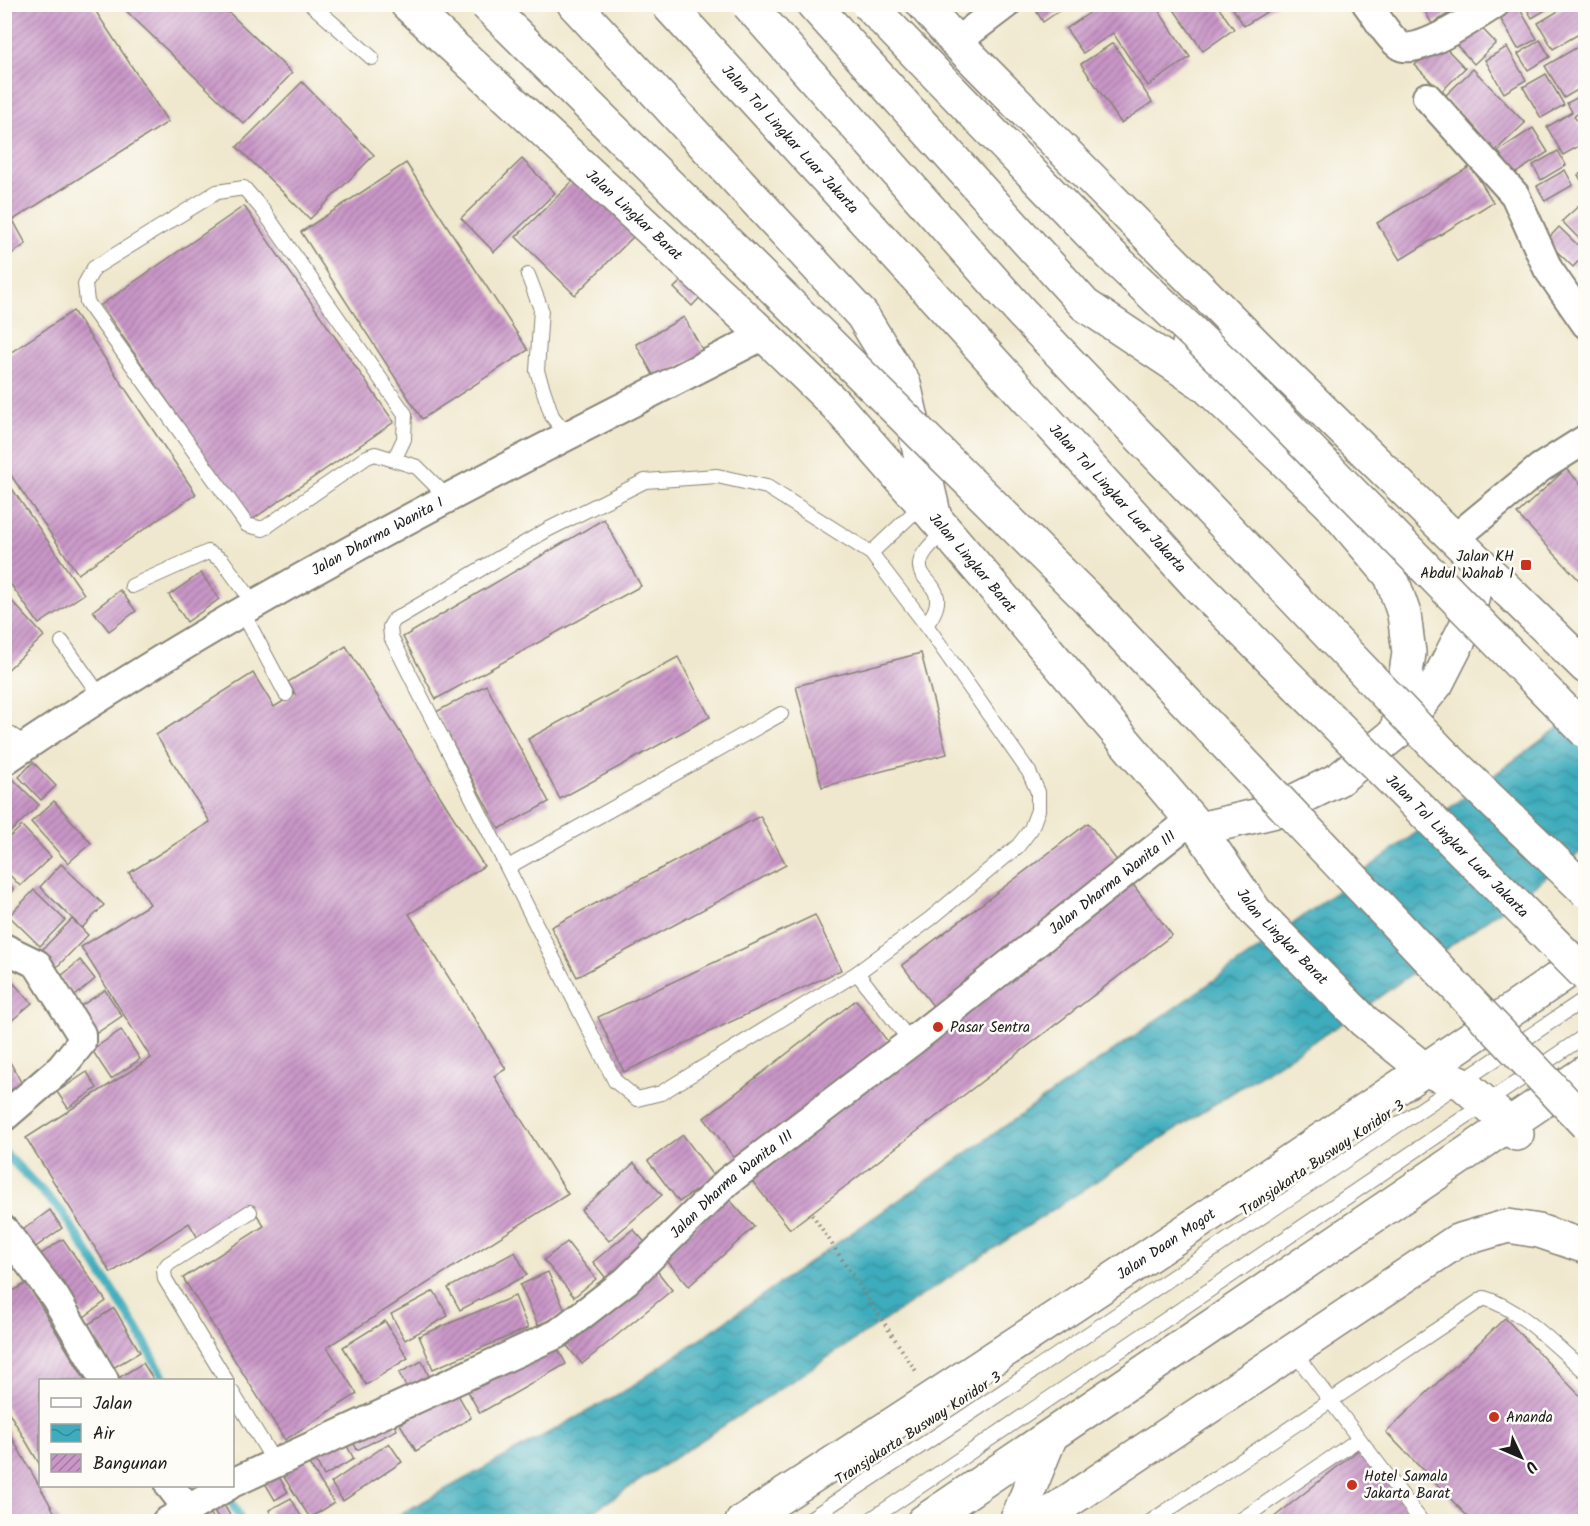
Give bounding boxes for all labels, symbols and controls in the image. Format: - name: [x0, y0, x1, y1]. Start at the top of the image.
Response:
- street label: Jalan Tol Lingkar Luar Jakarta: [715, 60, 864, 220]
- street label: Jalan Lingkar Barat: [580, 164, 688, 267]
- street label: Jalan Tol Lingkar Luar Jakarta: [1043, 419, 1192, 579]
- street label: Jalan Dharma Wanita I: [307, 491, 449, 583]
- street label: Jalan Lingkar Barat: [923, 508, 1022, 619]
- place label: Jalan KH Abdul Wahab I: [1420, 545, 1514, 586]
- marker: Jalan KH Abdul Wahab I: [1519, 558, 1533, 572]
- street label: Jalan Tol Lingkar Luar Jakarta: [1379, 769, 1534, 924]
- street label: Jalan Dharma Wanita III: [1044, 825, 1182, 941]
- street label: Jalan Lingkar Barat: [1230, 884, 1333, 991]
- place label: Pasar Sentra: [950, 1016, 1030, 1040]
- marker: Pasar Sentra: [931, 1020, 945, 1034]
- street label: Transjakarta Busway Koridor 3: [1235, 1094, 1410, 1223]
- street label: Jalan Dharma Wanita III: [665, 1124, 799, 1245]
- street label: Jalan Daan Mogot: [1112, 1203, 1221, 1287]
- street label: Transjakarta Busway Koridor 3: [830, 1366, 1007, 1492]
- legend: [39, 1379, 234, 1487]
- text: Jalan: [93, 1390, 132, 1419]
- place label: Ananda: [1506, 1406, 1553, 1430]
- marker: Ananda: [1487, 1410, 1501, 1424]
- text: Air: [93, 1420, 115, 1449]
- north arrow: [1491, 1427, 1551, 1487]
- text: Bangunan: [93, 1450, 167, 1479]
- text: U: [1518, 1454, 1543, 1479]
- place label: Hotel Samala Jakarta Barat: [1364, 1465, 1451, 1506]
- marker: Hotel Samala Jakarta Barat: [1345, 1478, 1359, 1492]

